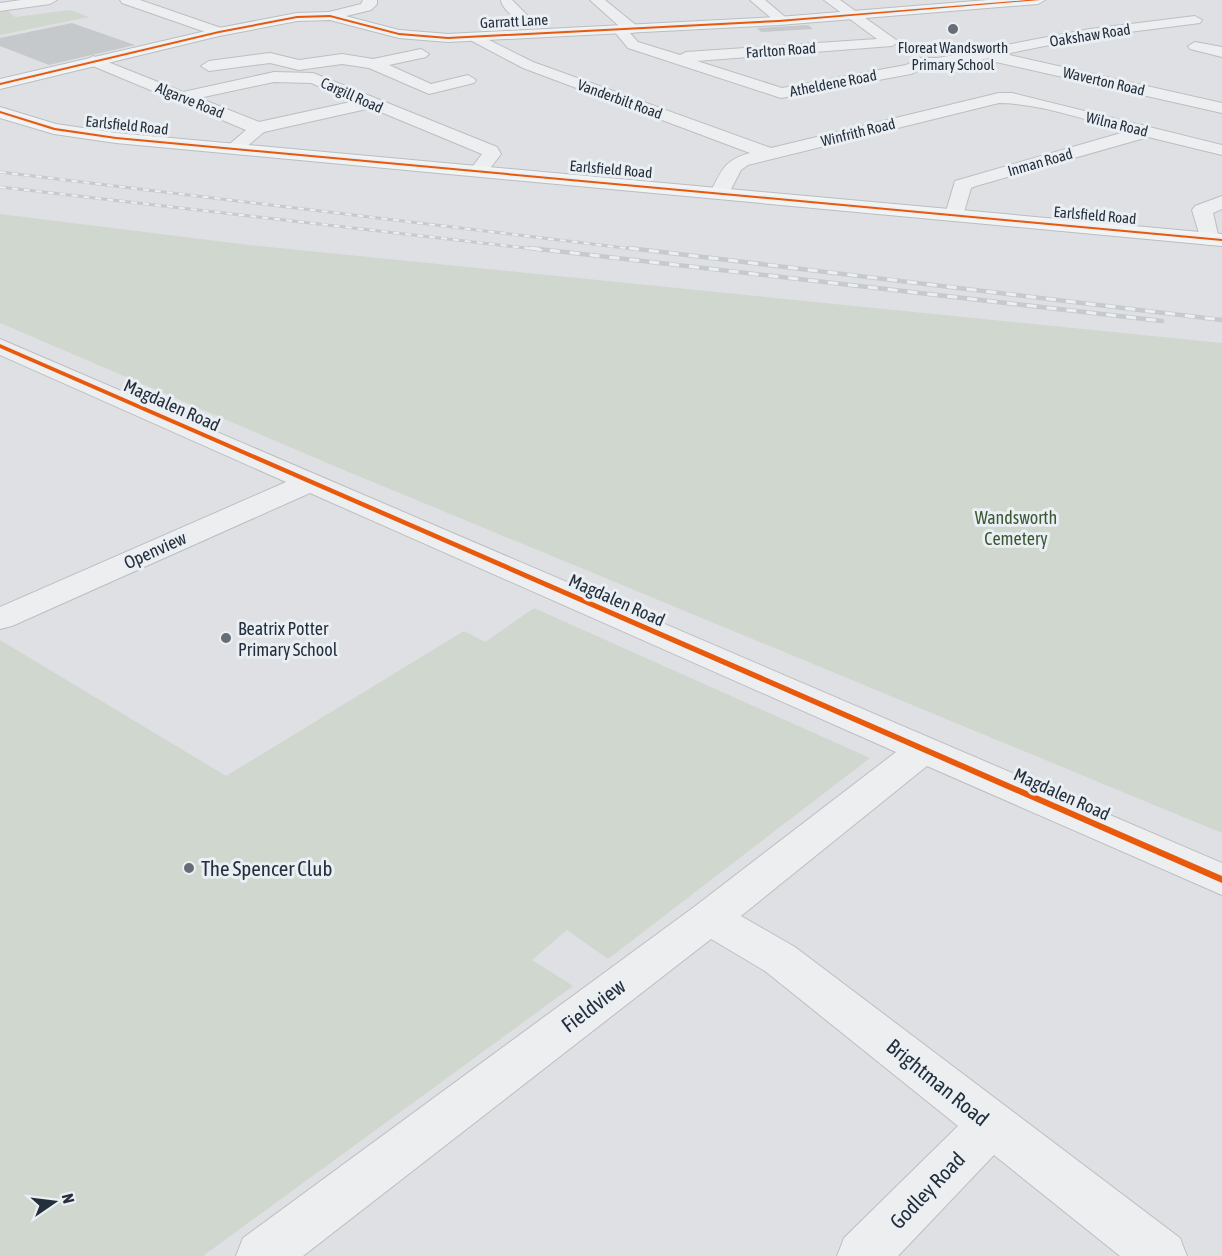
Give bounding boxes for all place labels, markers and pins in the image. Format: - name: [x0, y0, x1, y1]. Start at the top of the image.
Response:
- marker: Floreat Wandsworth Primary School: [946, 22, 960, 36]
- place label: Floreat Wandsworth Primary School: [898, 39, 1008, 73]
- place label: Beatrix Potter Primary School: [238, 618, 338, 660]
- marker: Beatrix Potter Primary School: [219, 631, 233, 645]
- place label: The Spencer Club: [201, 856, 332, 880]
- marker: The Spencer Club: [182, 861, 196, 875]

